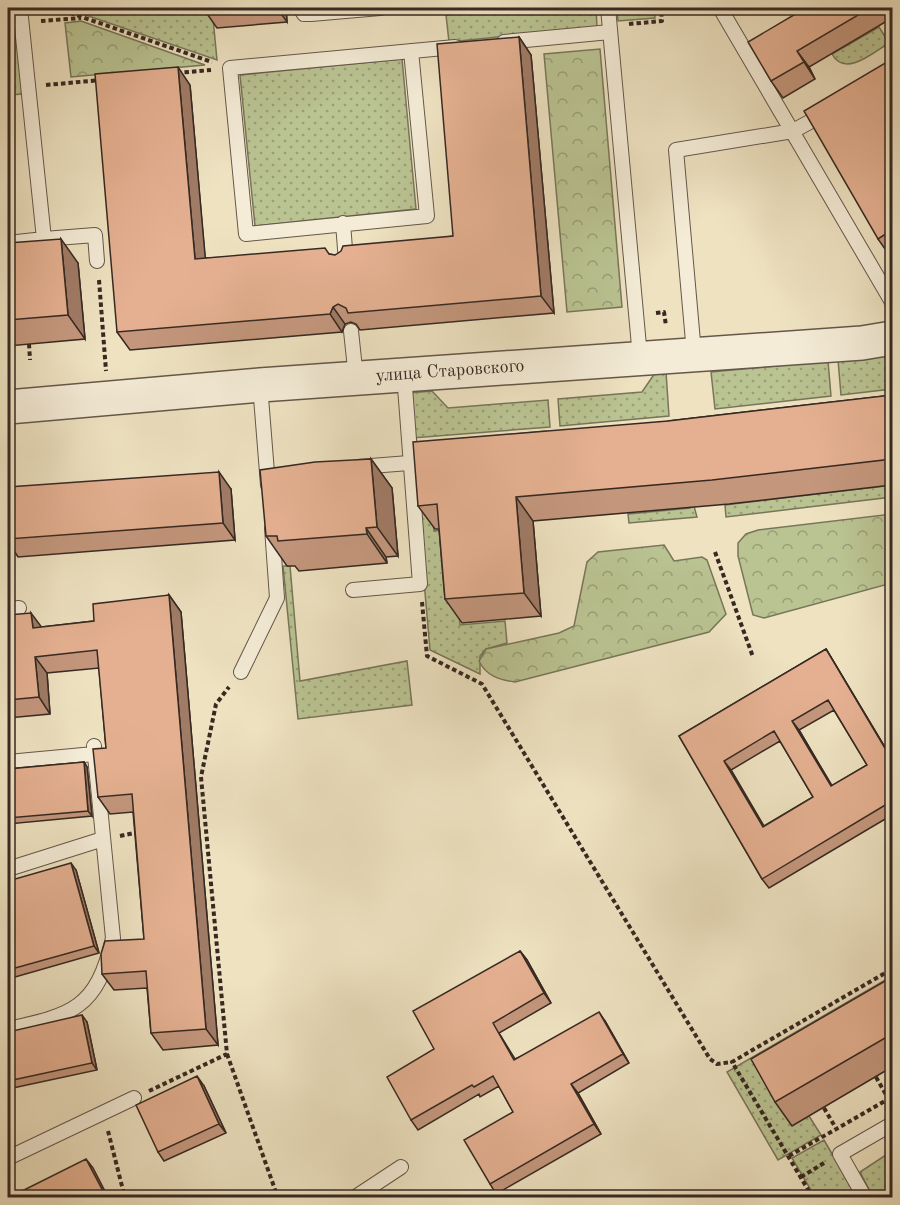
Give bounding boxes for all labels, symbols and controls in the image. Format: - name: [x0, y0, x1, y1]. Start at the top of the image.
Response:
- street label: улица Старовского: [375, 357, 525, 385]

